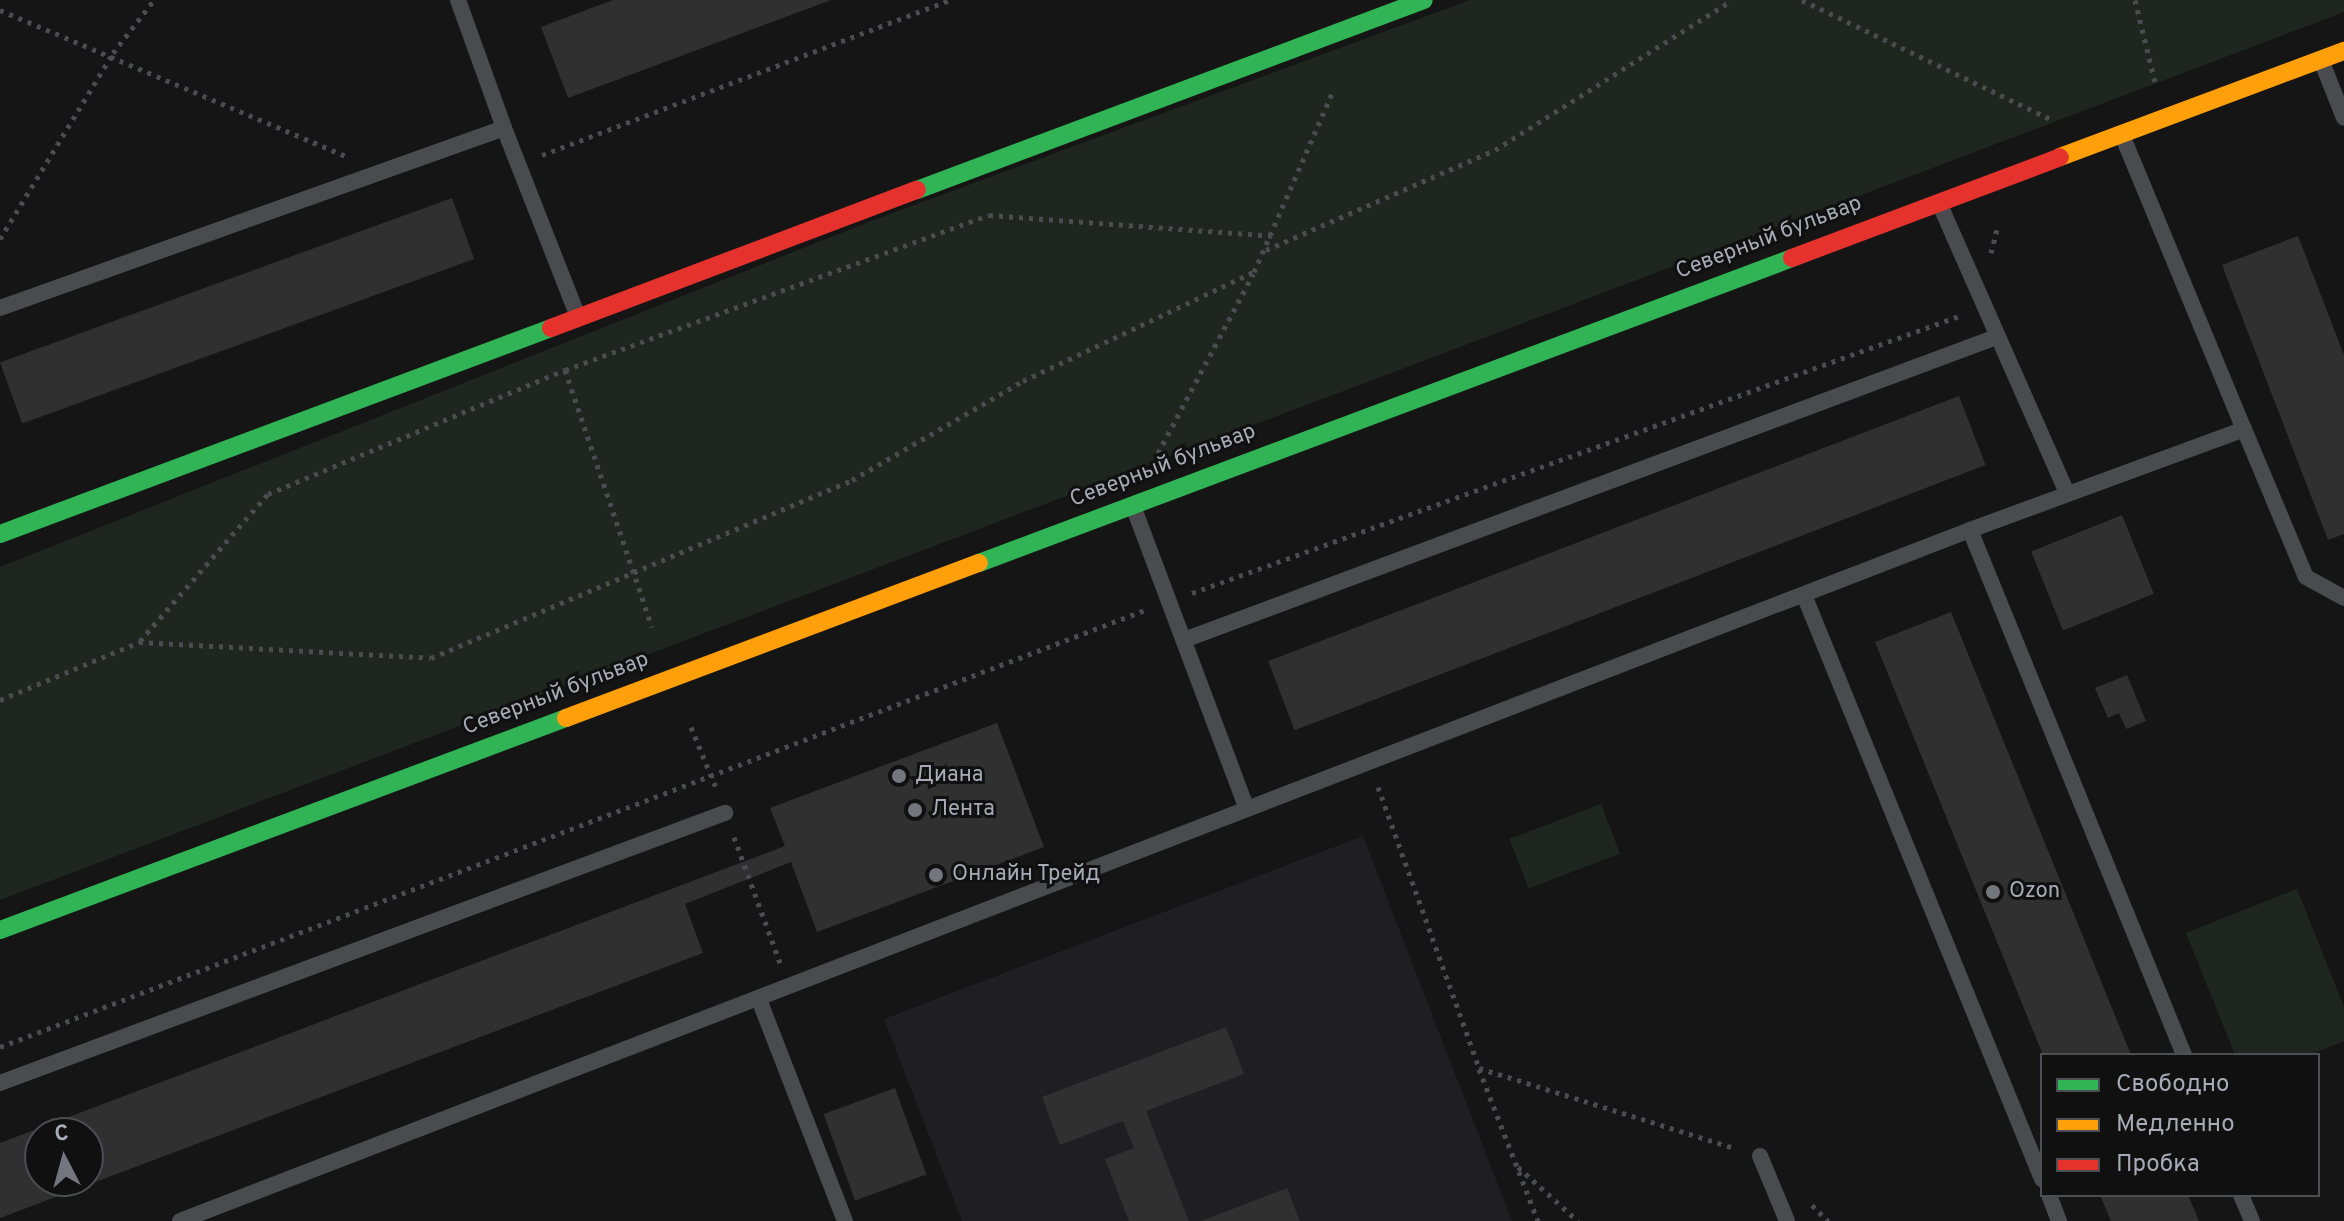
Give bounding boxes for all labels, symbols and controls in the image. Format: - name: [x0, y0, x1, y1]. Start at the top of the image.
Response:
- street label: Северный бульвар: [1672, 190, 1866, 286]
- street label: Северный бульвар: [1066, 418, 1260, 514]
- street label: Северный бульвар: [459, 646, 653, 742]
- place label: Диана: [915, 763, 983, 789]
- marker: Диана: [890, 767, 908, 785]
- place label: Лента: [931, 797, 995, 823]
- marker: Лента: [906, 801, 924, 819]
- place label: Онлайн Трейд: [952, 862, 1101, 888]
- marker: Онлайн Трейд: [927, 866, 945, 884]
- place label: Ozon: [2009, 879, 2060, 905]
- marker: Ozon: [1984, 883, 2002, 901]
- legend: [2040, 1053, 2320, 1197]
- text: Свободно: [2116, 1070, 2229, 1100]
- text: Медленно: [2116, 1110, 2235, 1140]
- north arrow: [24, 1117, 104, 1197]
- text: С: [53, 1120, 70, 1149]
- text: Пробка: [2116, 1150, 2200, 1180]

